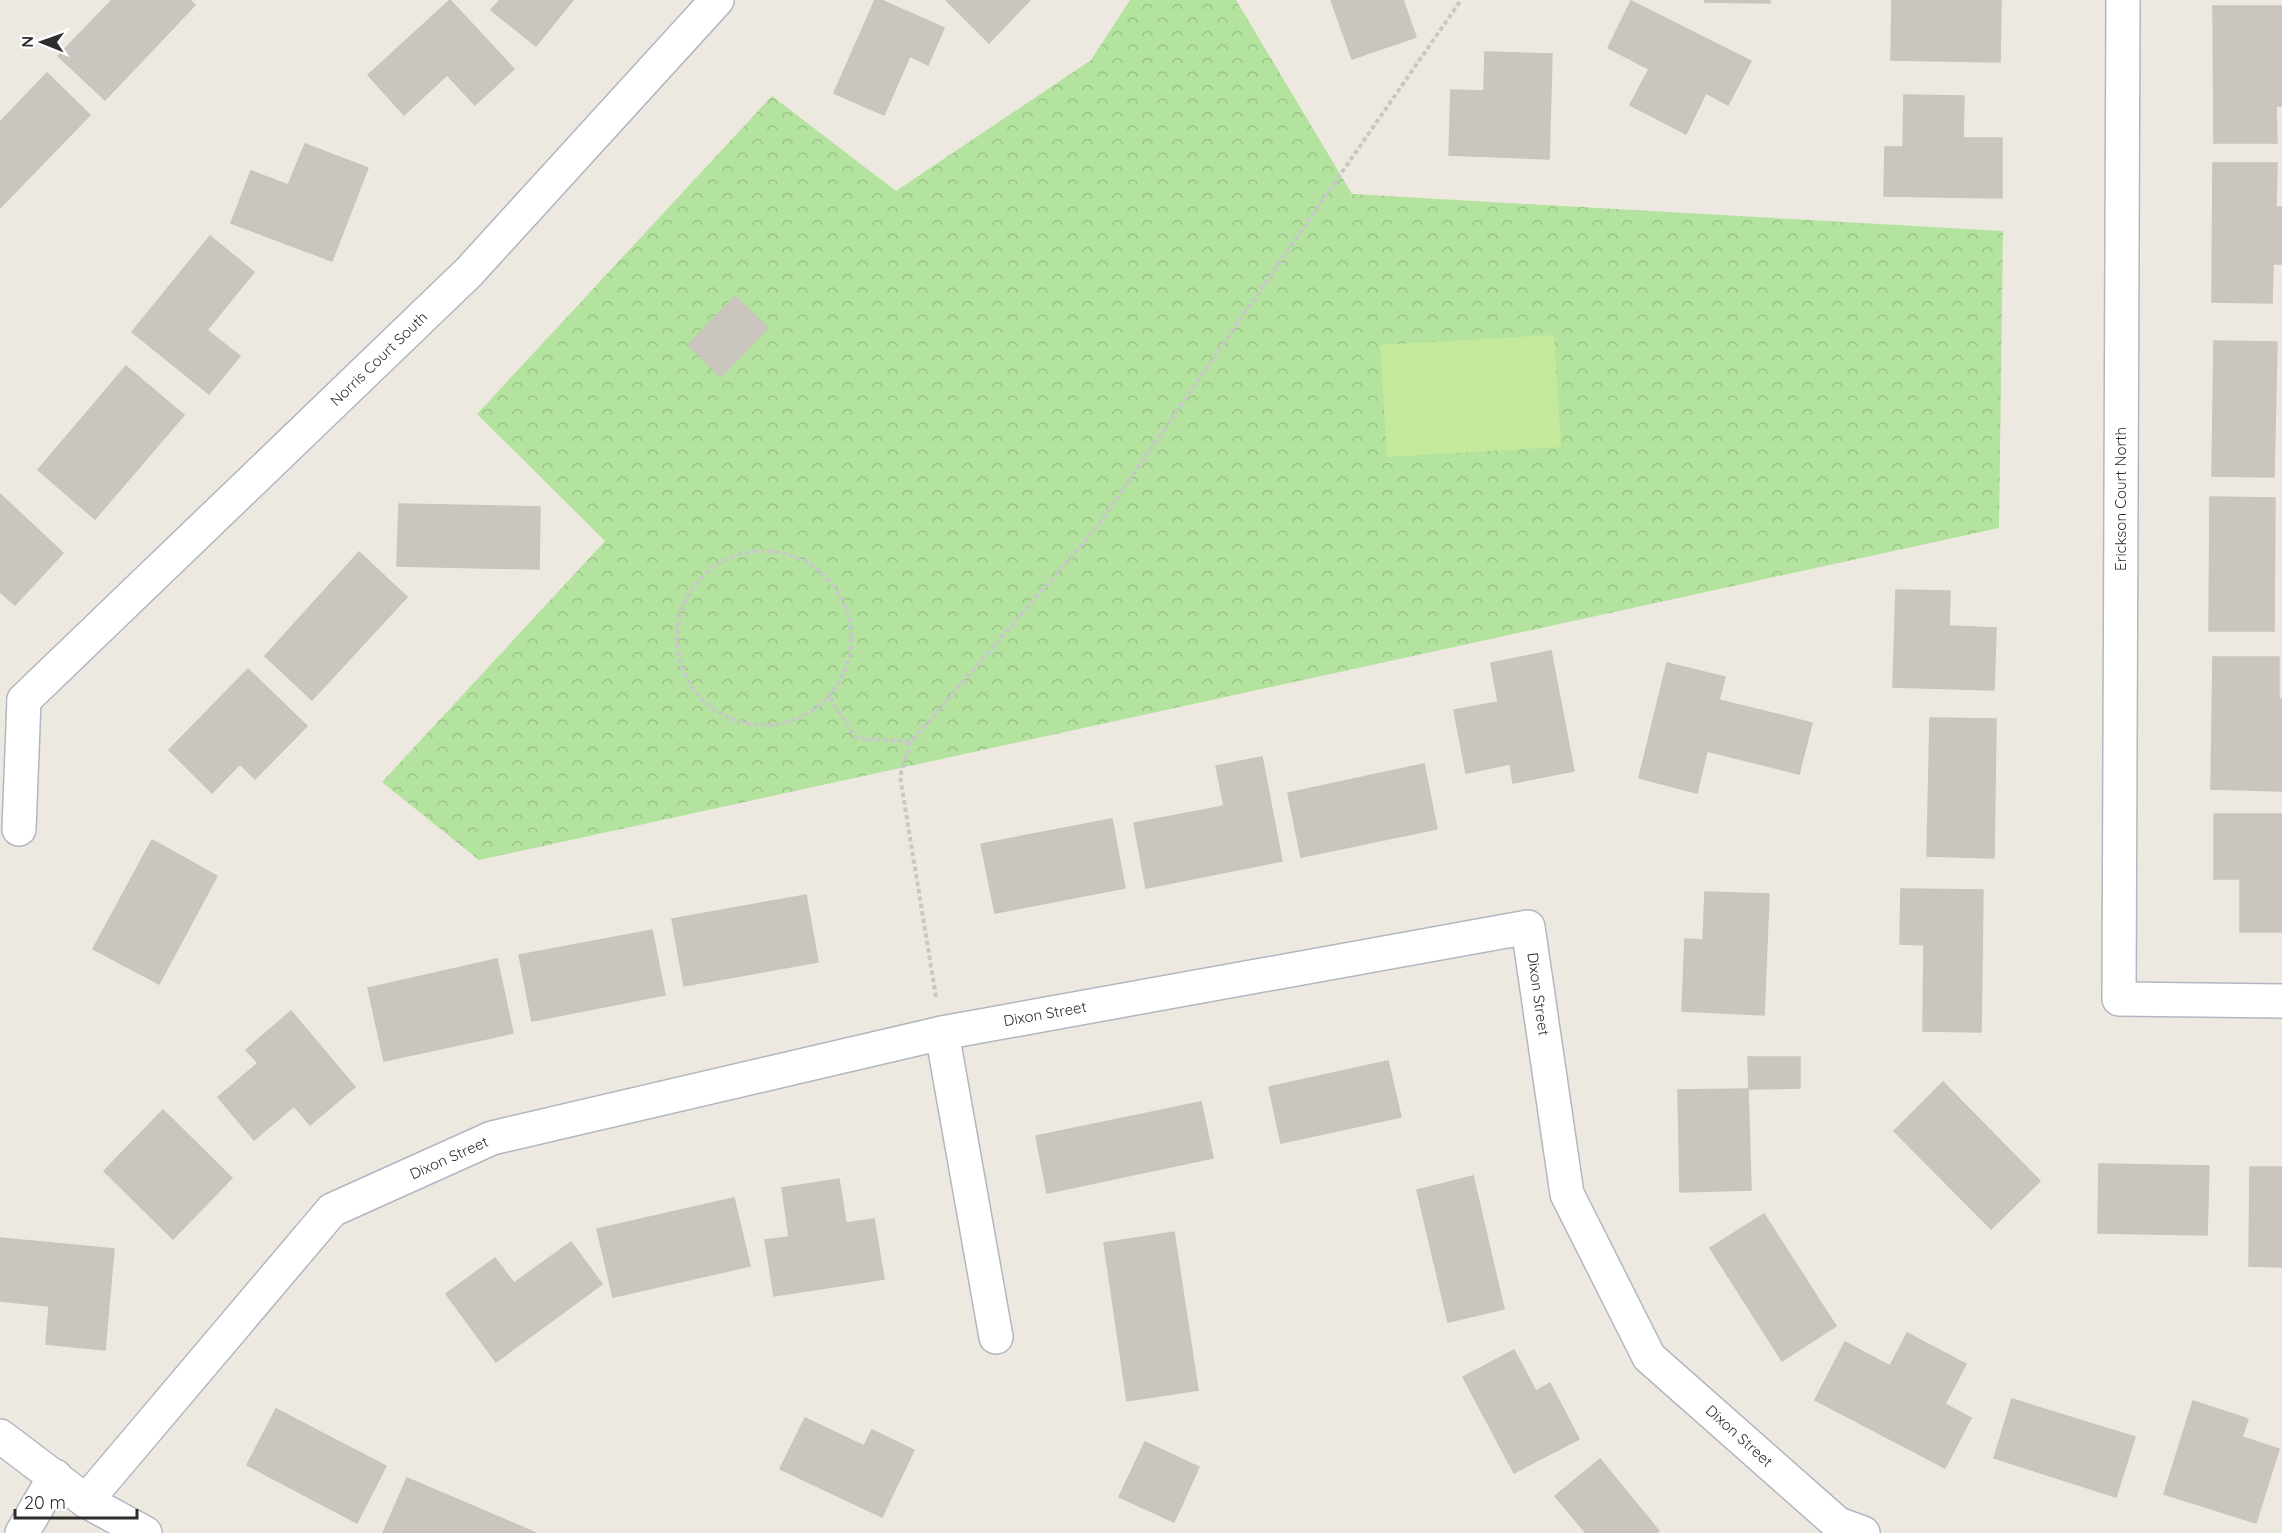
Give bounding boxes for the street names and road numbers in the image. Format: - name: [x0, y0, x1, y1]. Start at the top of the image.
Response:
- street label: Norris Court South: [326, 307, 431, 410]
- street label: Erickson Court North: [2111, 427, 2130, 571]
- street label: Dixon Street: [1523, 951, 1554, 1037]
- street label: Dixon Street: [1002, 997, 1088, 1030]
- street label: Dixon Street: [407, 1132, 491, 1183]
- street label: Dixon Street: [1702, 1400, 1777, 1471]

